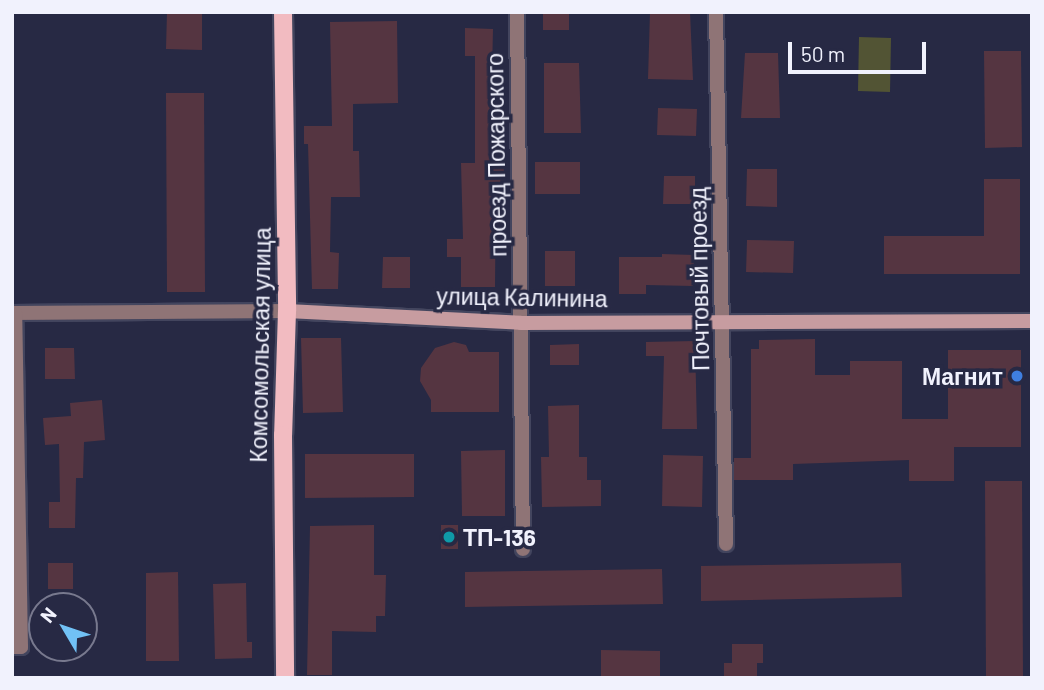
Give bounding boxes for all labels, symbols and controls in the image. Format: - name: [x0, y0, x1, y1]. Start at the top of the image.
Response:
- scale bar: [792, 28, 930, 72]
- text: 50 m: [801, 41, 845, 66]
- street label: проезд Пожарского: [480, 53, 512, 257]
- street label: Почтовый проезд: [684, 187, 714, 371]
- street label: Комсомольская улица: [244, 227, 276, 463]
- street label: улица Калинина: [436, 282, 608, 312]
- place label: Магнит: [922, 362, 1003, 390]
- marker: Магнит: [1009, 368, 1025, 384]
- place label: ТП-136: [463, 523, 536, 551]
- marker: ТП-136: [441, 529, 457, 545]
- north arrow: [28, 592, 98, 662]
- text: N: [35, 603, 61, 627]

